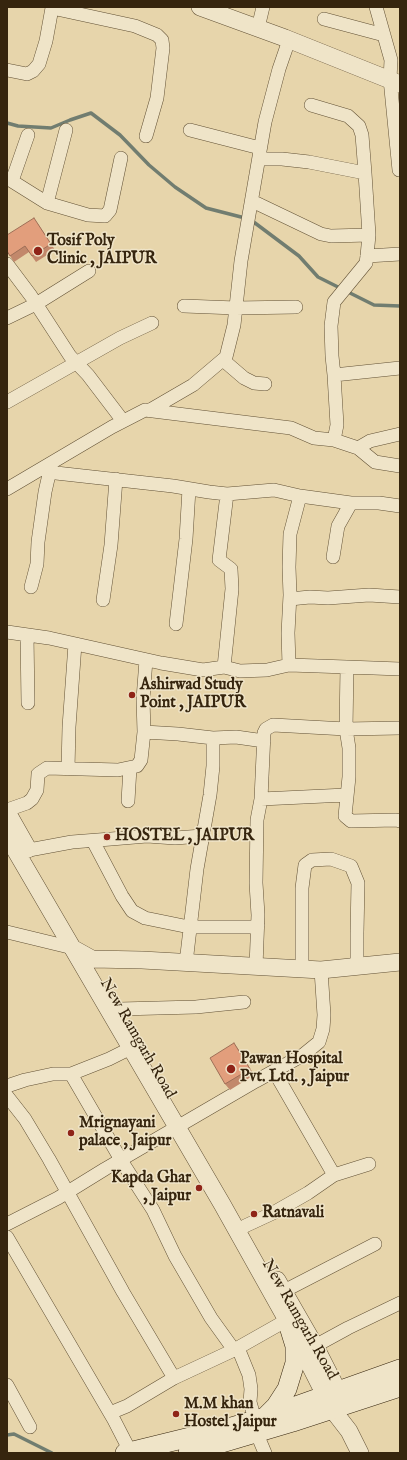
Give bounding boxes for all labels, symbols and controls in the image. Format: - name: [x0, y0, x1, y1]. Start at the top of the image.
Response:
- place label: Tosif Poly Clinic , JAIPUR: [47, 232, 157, 270]
- marker: Tosif Poly Clinic , JAIPUR: [32, 245, 44, 257]
- place label: Ashirwad Study Point , JAIPUR: [140, 676, 246, 714]
- marker: Ashirwad Study Point , JAIPUR: [127, 690, 137, 700]
- place label: HOSTEL , JAIPUR: [115, 827, 254, 847]
- marker: HOSTEL , JAIPUR: [102, 832, 112, 842]
- street label: New Ramgarh Road: [95, 975, 179, 1103]
- place label: Pawan Hospital Pvt. Ltd. , Jaipur: [240, 1050, 349, 1088]
- marker: Pawan Hospital Pvt. Ltd. , Jaipur: [225, 1063, 237, 1075]
- place label: Mrignayani palace , Jaipur: [79, 1114, 171, 1152]
- marker: Mrignayani palace , Jaipur: [66, 1128, 76, 1138]
- place label: Kapda Ghar , Jaipur: [111, 1169, 191, 1207]
- marker: Kapda Ghar , Jaipur: [194, 1183, 204, 1193]
- place label: Ratnavali: [262, 1204, 324, 1224]
- marker: Ratnavali: [249, 1209, 259, 1219]
- street label: New Ramgarh Road: [257, 1256, 341, 1384]
- place label: M.M khan Hostel ,Jaipur: [184, 1395, 277, 1433]
- marker: M.M khan Hostel ,Jaipur: [171, 1409, 181, 1419]

